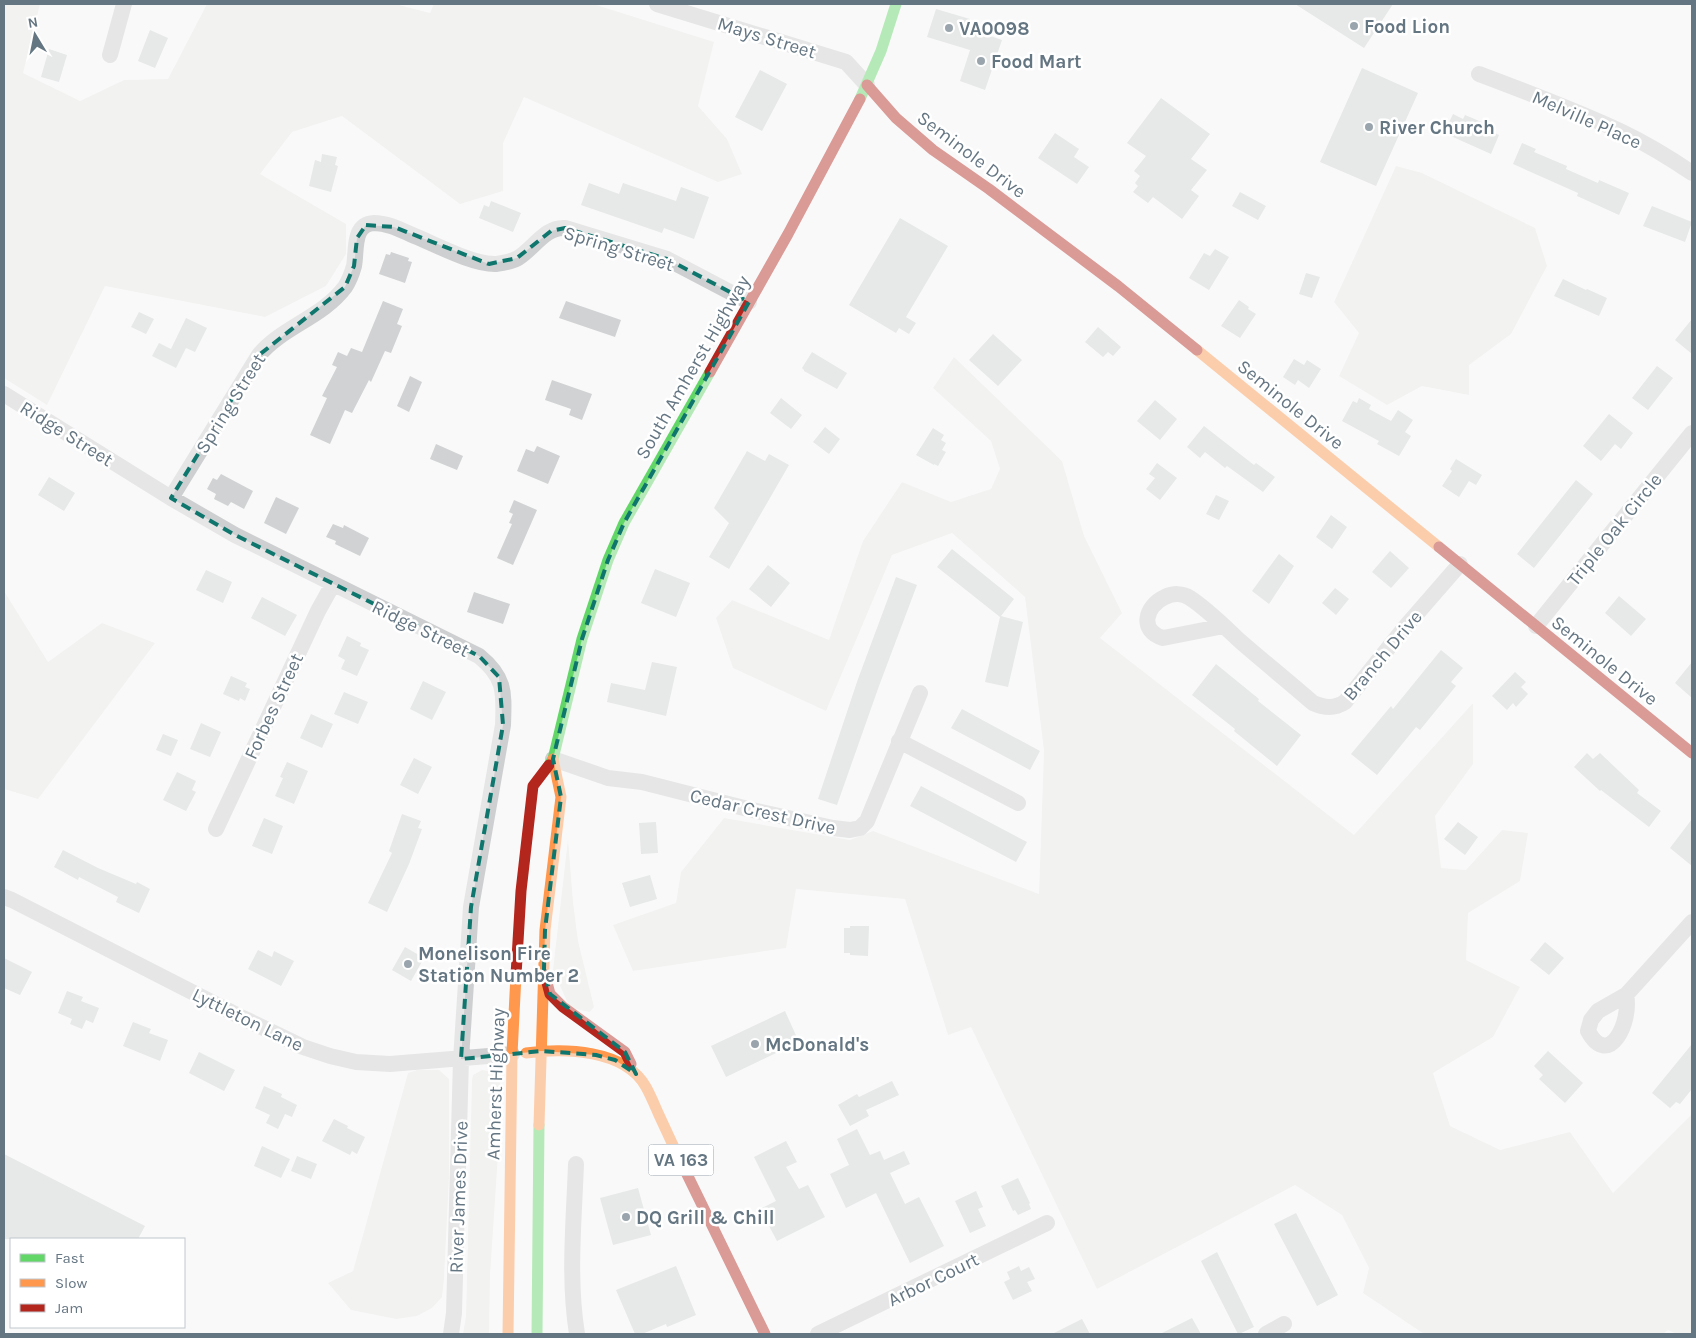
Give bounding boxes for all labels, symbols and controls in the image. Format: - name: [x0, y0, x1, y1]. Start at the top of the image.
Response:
- north arrow: [10, 10, 60, 60]
- text: N: [26, 13, 39, 32]
- street label: Mays Street: [715, 13, 819, 63]
- place label: Food Lion: [1364, 16, 1450, 38]
- place label: VA0098: [959, 18, 1029, 40]
- marker: Food Lion: [1348, 20, 1360, 32]
- marker: VA0098: [943, 22, 955, 34]
- place label: Food Mart: [991, 51, 1081, 73]
- marker: Food Mart: [975, 55, 987, 67]
- street label: Melville Place: [1529, 86, 1645, 154]
- street label: Seminole Drive: [913, 107, 1030, 203]
- place label: River Church: [1379, 117, 1495, 139]
- marker: River Church: [1363, 121, 1375, 133]
- street label: Spring Street: [561, 222, 676, 276]
- street label: South Amherst Highway: [631, 272, 755, 463]
- street label: Spring Street: [191, 349, 270, 458]
- street label: Seminole Drive: [1233, 355, 1348, 454]
- street label: Ridge Street: [16, 397, 117, 471]
- street label: Triple Oak Circle: [1563, 469, 1667, 590]
- street label: Ridge Street: [368, 596, 473, 662]
- street label: Branch Drive: [1339, 606, 1427, 705]
- street label: Seminole Drive: [1547, 611, 1662, 710]
- street label: Forbes Street: [240, 650, 308, 763]
- street label: Cedar Crest Drive: [688, 785, 838, 839]
- place label: Monelison Fire Station Number 2: [418, 943, 579, 987]
- marker: Monelison Fire Station Number 2: [402, 958, 414, 970]
- street label: Lyttleton Lane: [189, 984, 307, 1056]
- street label: Amherst Highway: [482, 1008, 510, 1160]
- place label: McDonald's: [765, 1034, 869, 1056]
- marker: McDonald's: [749, 1038, 761, 1050]
- street label: River James Drive: [445, 1120, 473, 1274]
- road number: VA 163: [648, 1144, 714, 1176]
- place label: DQ Grill & Chill: [636, 1207, 775, 1229]
- marker: DQ Grill & Chill: [620, 1211, 632, 1223]
- legend: [10, 1238, 185, 1328]
- street label: Arbor Court: [884, 1248, 982, 1311]
- text: Fast: [55, 1249, 85, 1267]
- text: Slow: [55, 1274, 87, 1292]
- text: Jam: [55, 1299, 83, 1317]

